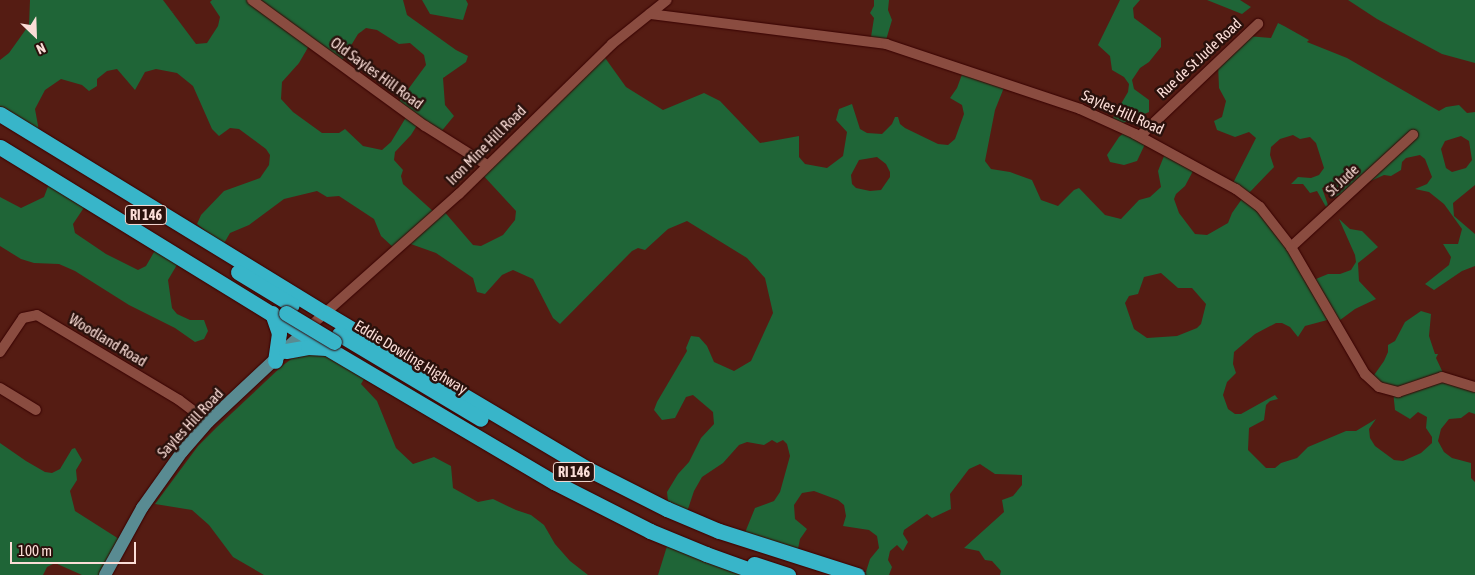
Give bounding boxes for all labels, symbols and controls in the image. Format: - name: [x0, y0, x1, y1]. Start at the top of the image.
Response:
- north arrow: [10, 10, 60, 60]
- street label: Rue de St Jude Road: [1153, 14, 1245, 102]
- street label: Old Sayles Hill Road: [327, 33, 427, 113]
- text: N: [34, 40, 48, 58]
- street label: Sayles Hill Road: [1079, 86, 1167, 138]
- street label: Iron Mine Hill Road: [442, 101, 530, 189]
- street label: St Jude: [1322, 160, 1362, 200]
- road number: RI 146: [125, 204, 167, 226]
- street label: Woodland Road: [66, 310, 150, 370]
- street label: Eddie Dowling Highway: [351, 316, 471, 398]
- street label: Sayles Hill Road: [153, 385, 227, 461]
- road number: RI 146: [553, 461, 595, 484]
- scale bar: [12, 532, 139, 564]
- text: 100 m: [18, 542, 52, 559]

